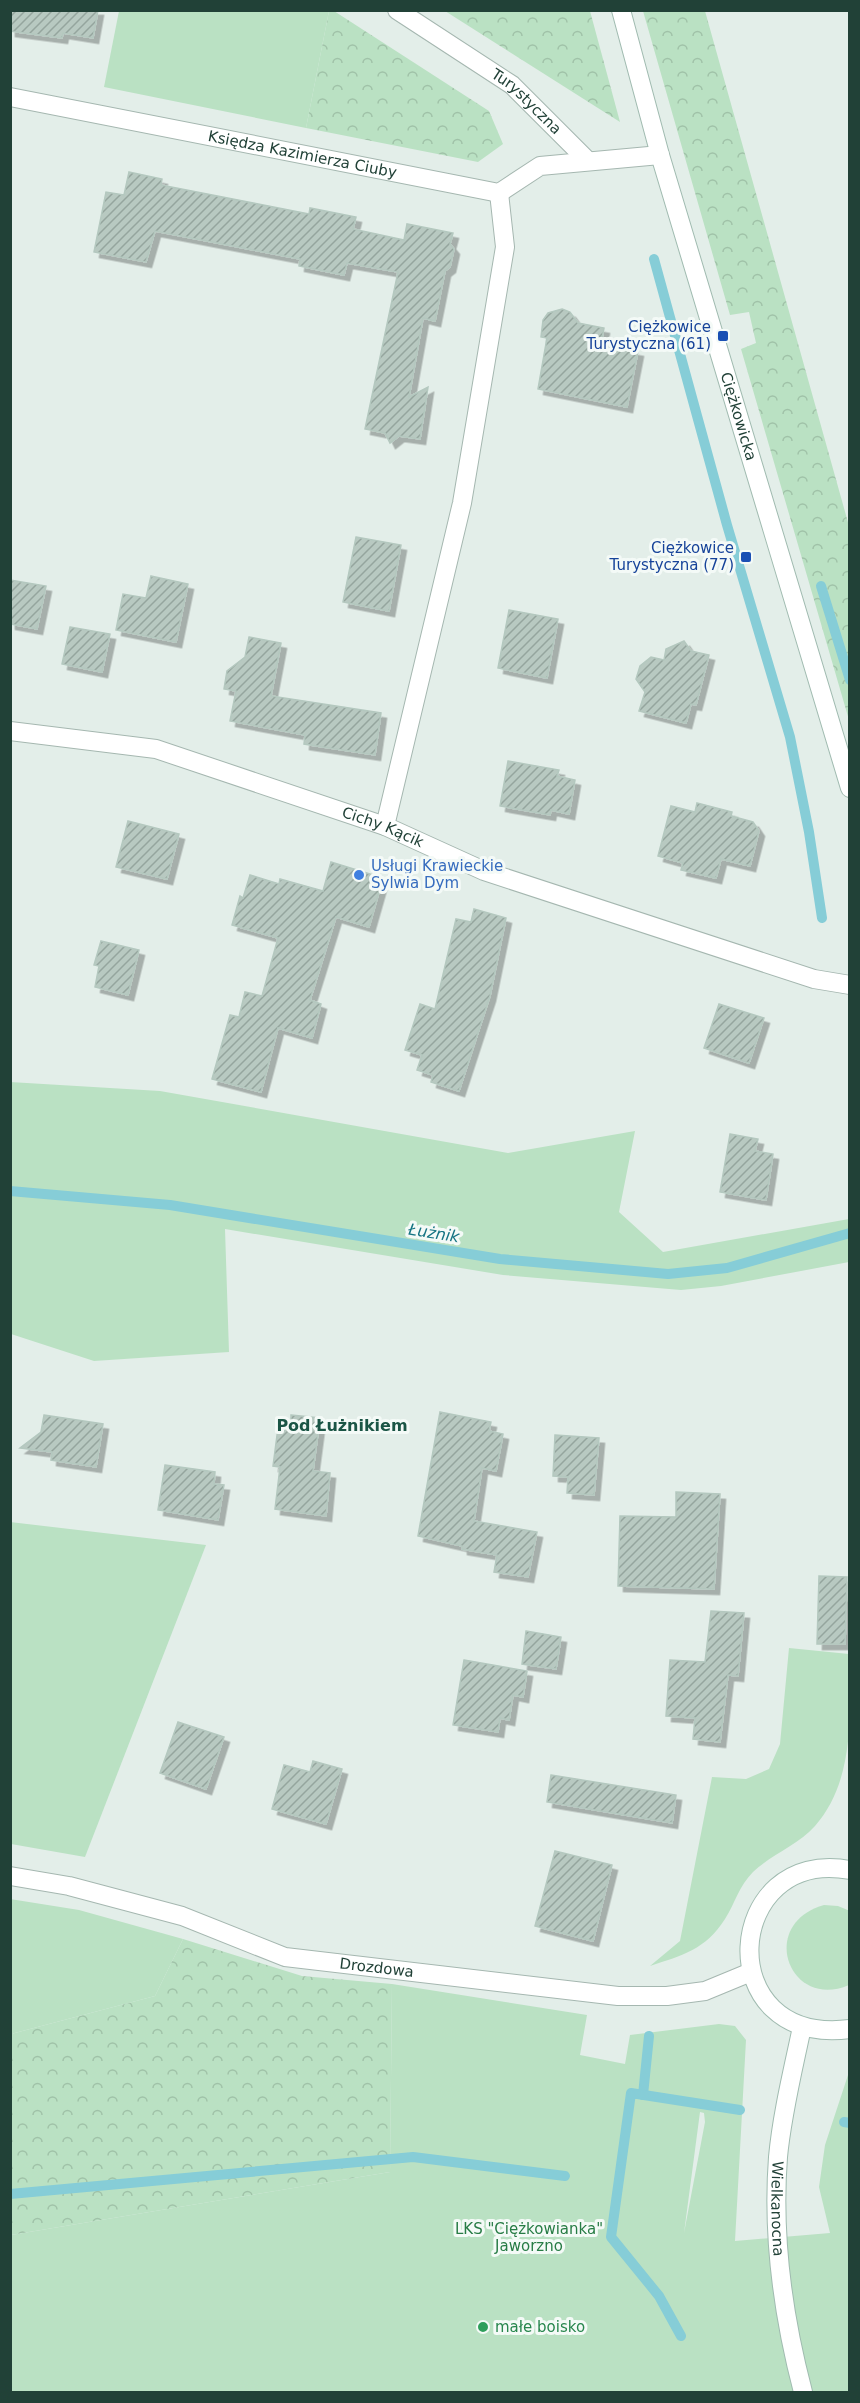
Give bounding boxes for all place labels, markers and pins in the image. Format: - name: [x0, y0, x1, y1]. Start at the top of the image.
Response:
- place label: Ciężkowice Turystyczna (61): [586, 318, 711, 353]
- marker: Ciężkowice Turystyczna (61): [716, 329, 730, 343]
- place label: Ciężkowice Turystyczna (77): [609, 539, 734, 574]
- marker: Ciężkowice Turystyczna (77): [739, 550, 753, 564]
- place label: Usługi Krawieckie Sylwia Dym: [371, 857, 503, 892]
- marker: Usługi Krawieckie Sylwia Dym: [352, 868, 366, 882]
- place label: małe boisko: [495, 2318, 585, 2336]
- marker: małe boisko: [476, 2320, 490, 2334]

